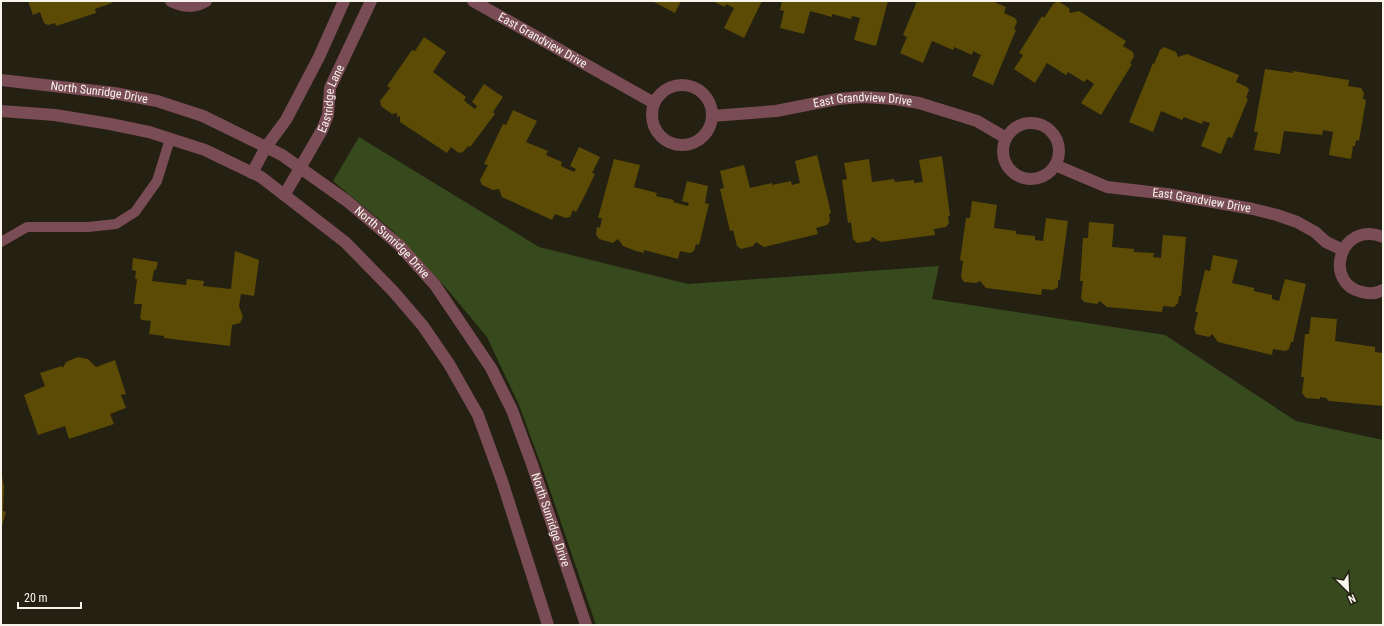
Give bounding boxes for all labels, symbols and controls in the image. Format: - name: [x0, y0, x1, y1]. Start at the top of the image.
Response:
- street label: East Grandview Drive: [496, 10, 590, 71]
- street label: Eastridge Lane: [315, 62, 347, 135]
- street label: North Sunridge Drive: [50, 79, 149, 106]
- street label: East Grandview Drive: [812, 90, 914, 111]
- street label: East Grandview Drive: [1152, 185, 1252, 216]
- street label: North Sunridge Drive: [352, 204, 433, 281]
- street label: North Sunridge Drive: [528, 471, 573, 569]
- north arrow: [1328, 570, 1368, 610]
- scale bar: [18, 584, 81, 610]
- text: 20 m: [24, 591, 48, 605]
- text: N: [1346, 591, 1358, 606]

